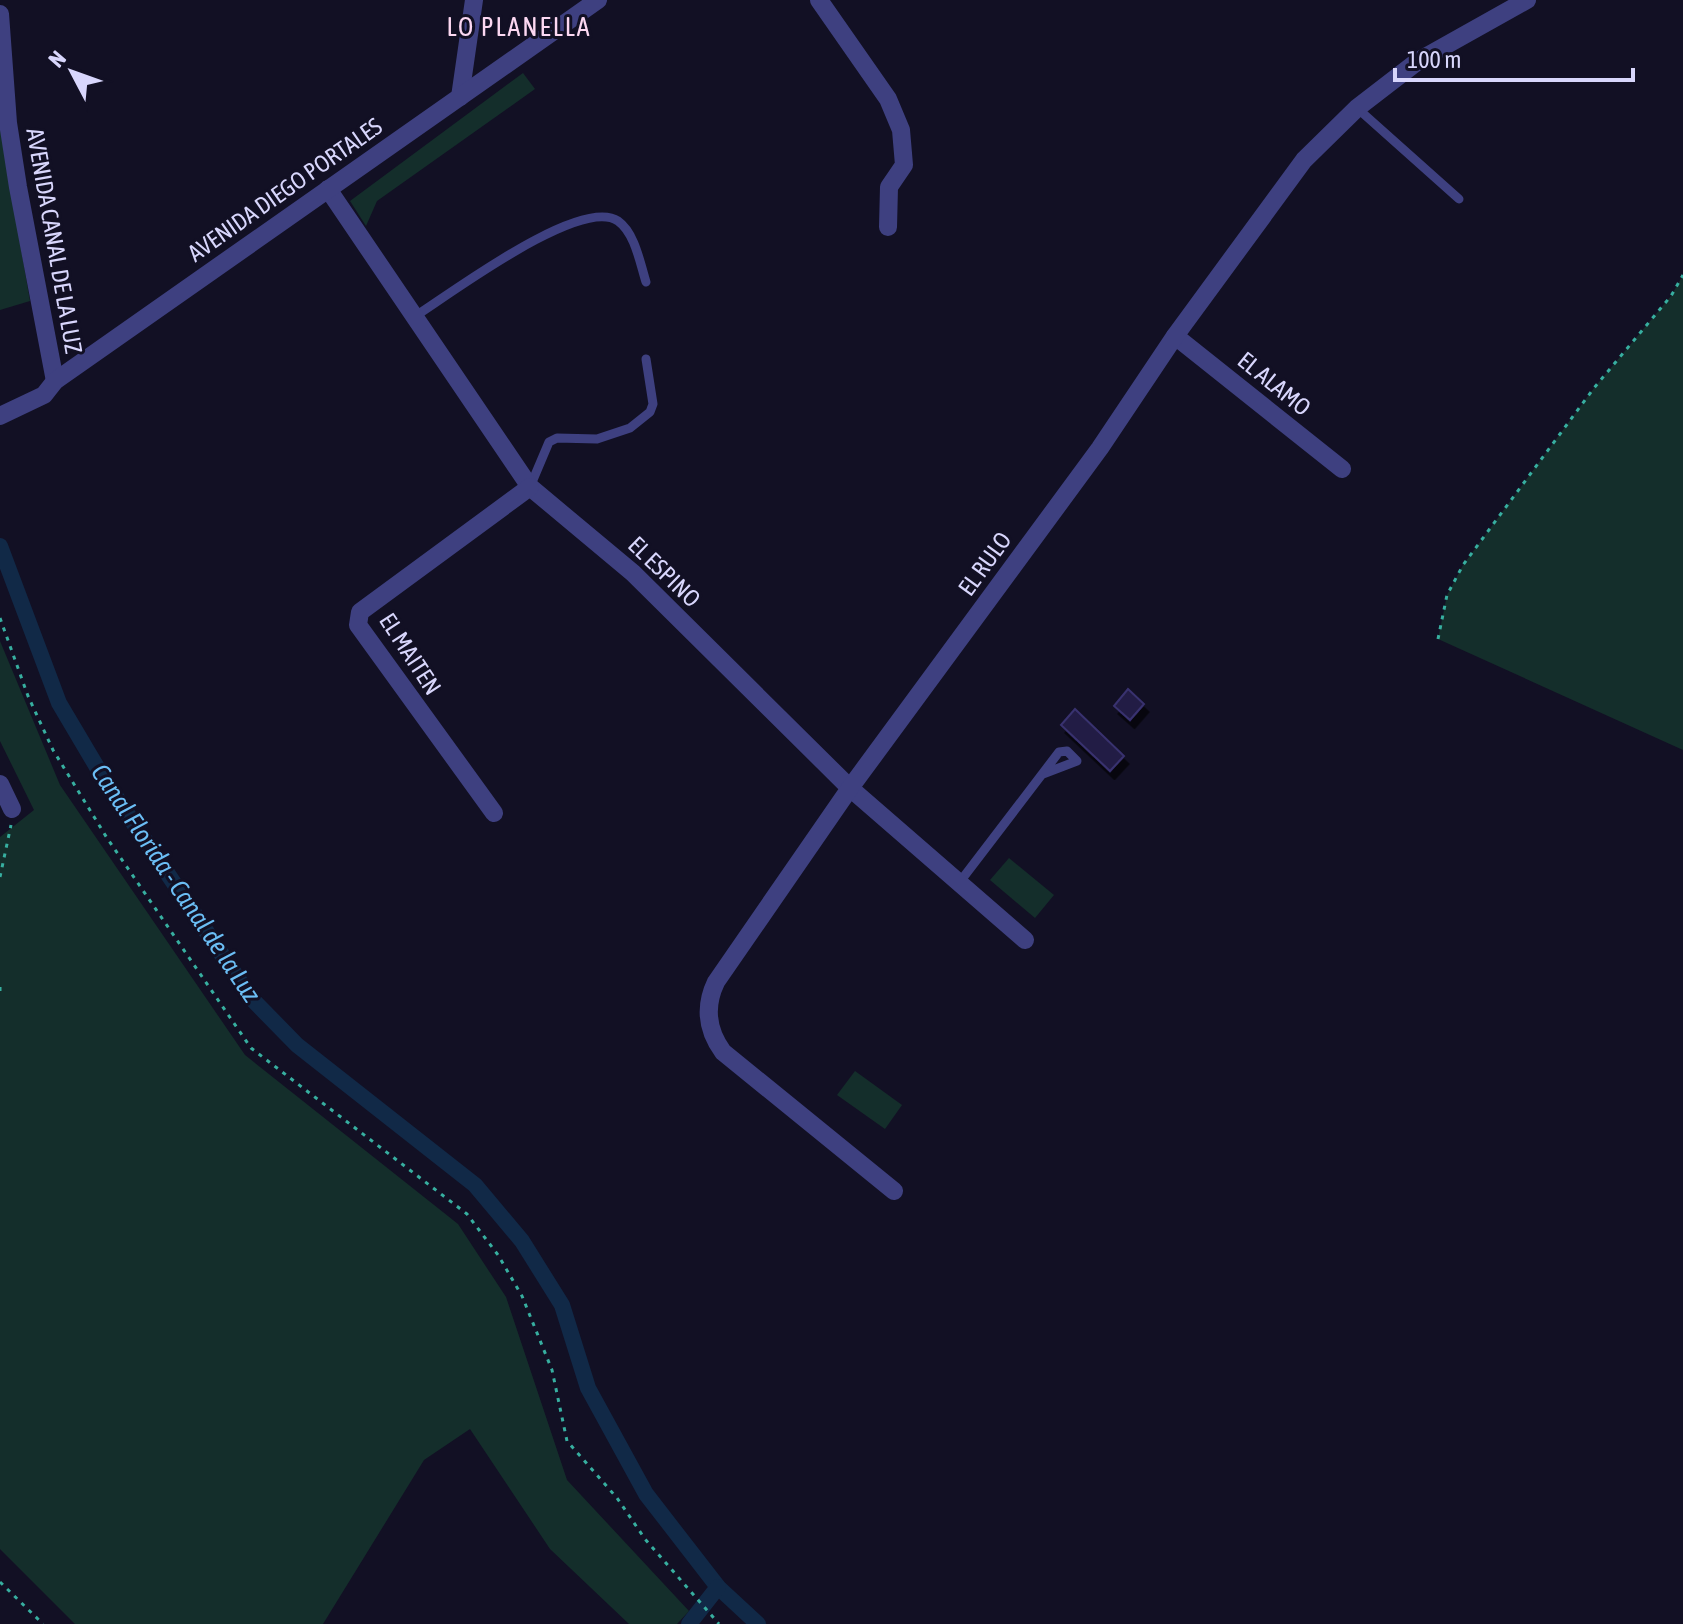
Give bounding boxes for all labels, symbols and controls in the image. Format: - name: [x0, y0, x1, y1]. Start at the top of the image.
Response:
- district label: LO PLANELLA: [446, 12, 592, 42]
- north arrow: [32, 32, 112, 112]
- scale bar: [1395, 32, 1633, 82]
- text: N: [43, 45, 71, 72]
- text: 100 m: [1407, 46, 1461, 73]
- street label: AVENIDA DIEGO PORTALES: [183, 112, 387, 267]
- street label: AVENIDA CANAL DE LA LUZ: [21, 126, 88, 356]
- street label: EL ALAMO: [1233, 346, 1316, 421]
- street label: EL RULO: [953, 527, 1017, 601]
- street label: EL ESPINO: [623, 531, 706, 612]
- street label: EL MAITEN: [374, 608, 447, 700]
- water label: Canal Florida - Canal de la Luz: [85, 758, 267, 1008]

